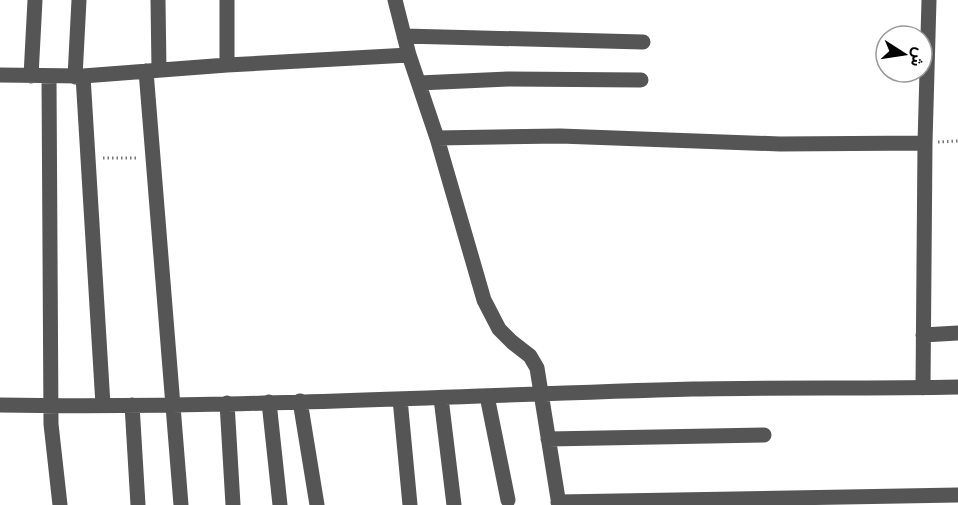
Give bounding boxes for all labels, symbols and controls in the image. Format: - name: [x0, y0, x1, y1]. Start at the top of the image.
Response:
- north arrow: [874, 24, 934, 84]
- text: ش: [907, 46, 930, 69]

